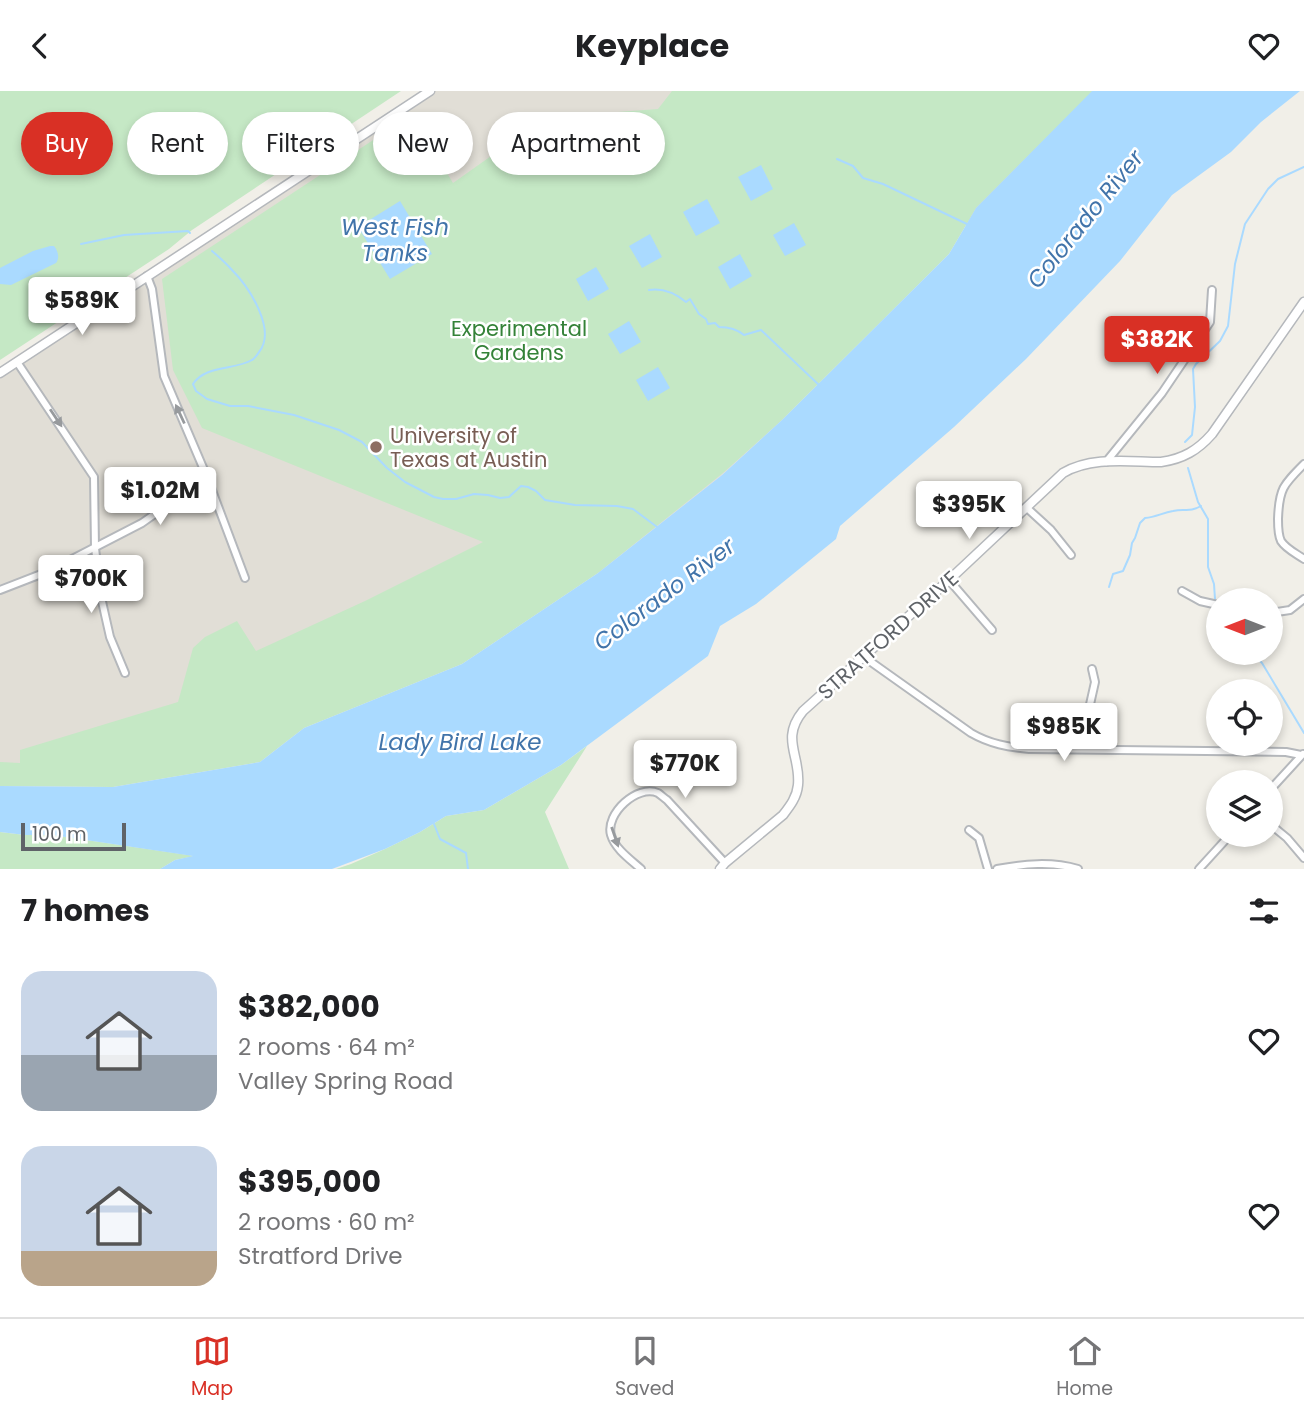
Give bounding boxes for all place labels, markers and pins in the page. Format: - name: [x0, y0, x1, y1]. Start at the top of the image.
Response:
- pin: $589K: [33, 278, 131, 337]
- pin: $382K: [1108, 317, 1206, 376]
- place label: University of Texas at Austin: [390, 421, 547, 474]
- marker: University of Texas at Austin: [368, 439, 384, 455]
- pin: $1.02M: [103, 467, 217, 527]
- pin: $395K: [920, 482, 1018, 541]
- pin: $700K: [42, 555, 140, 615]
- pin: $985K: [1015, 703, 1113, 763]
- pin: $770K: [636, 741, 734, 800]

